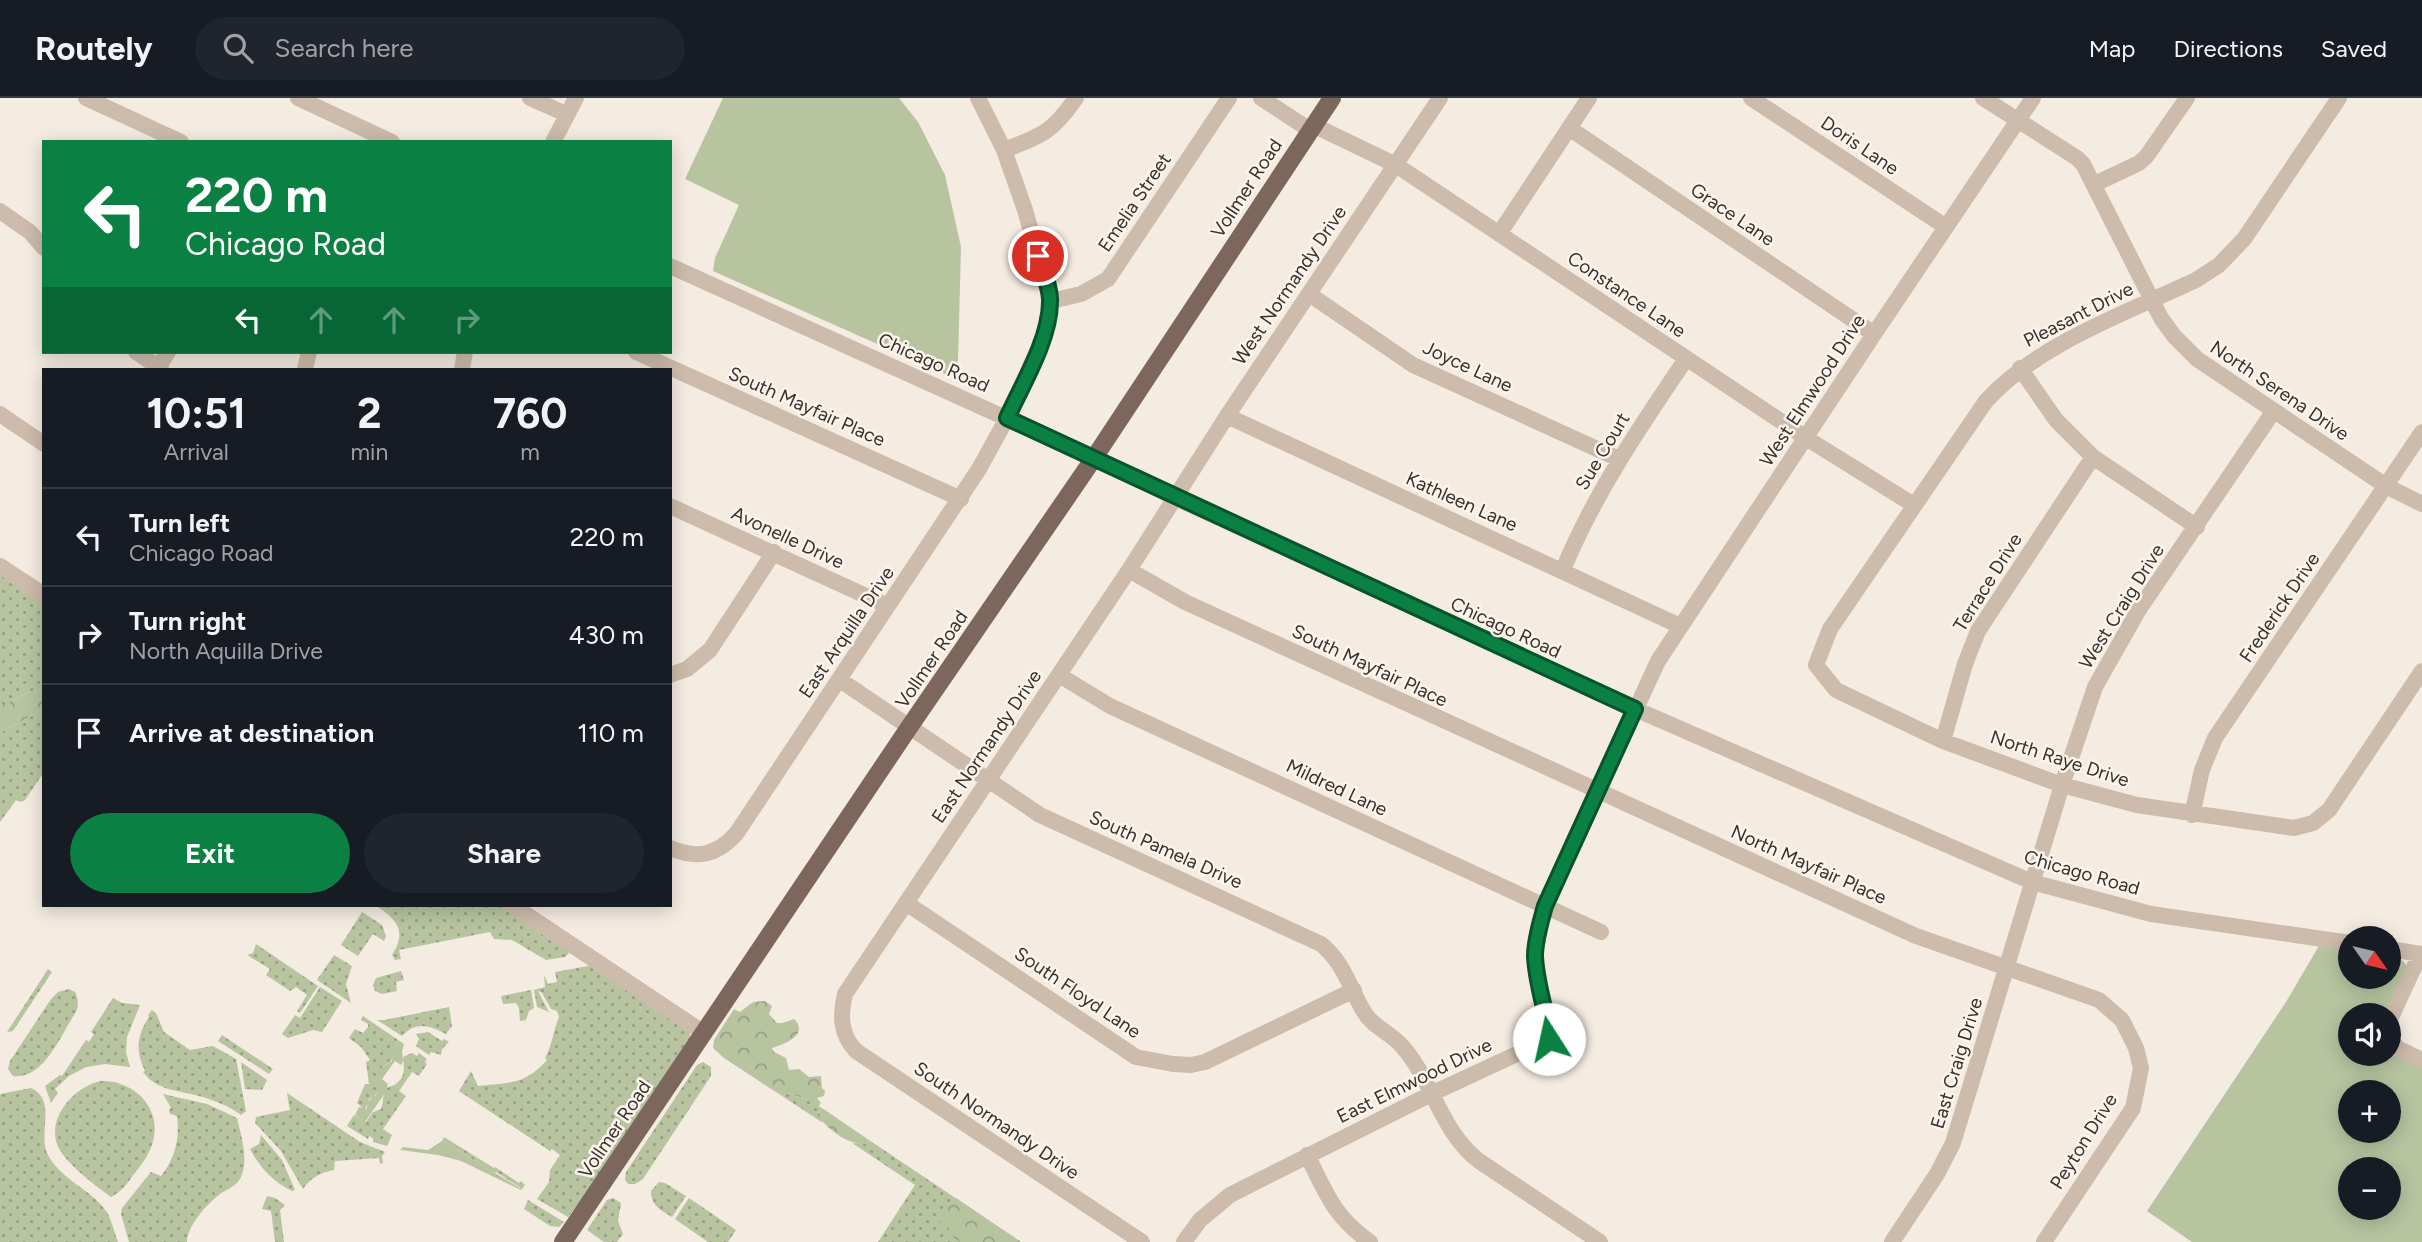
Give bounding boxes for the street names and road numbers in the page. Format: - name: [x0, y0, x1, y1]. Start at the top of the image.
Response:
- street label: Doris Lane: [1816, 111, 1903, 180]
- street label: Vollmer Road: [1206, 135, 1287, 242]
- street label: Emelia Street: [1093, 149, 1176, 256]
- street label: Grace Lane: [1686, 178, 1779, 251]
- street label: West Normandy Drive: [1228, 201, 1351, 369]
- street label: Constance Lane: [1563, 246, 1690, 342]
- street label: Pleasant Drive: [2019, 277, 2137, 352]
- street label: West Elmwood Drive: [1755, 310, 1870, 471]
- street label: Chicago Road: [875, 328, 993, 397]
- street label: North Serena Drive: [2206, 335, 2353, 445]
- street label: Joyce Lane: [1419, 336, 1516, 397]
- street label: South Mayfair Place: [725, 362, 889, 451]
- street label: Sue Court: [1570, 408, 1635, 494]
- street label: Kathleen Lane: [1402, 467, 1521, 536]
- street label: Avonelle Drive: [728, 501, 848, 574]
- street label: Terrace Drive: [1948, 529, 2027, 636]
- street label: West Craig Drive: [2074, 540, 2169, 673]
- street label: Frederick Drive: [2234, 548, 2325, 667]
- street label: East Arquilla Drive: [794, 562, 899, 702]
- street label: Chicago Road: [1447, 592, 1565, 663]
- street label: Vollmer Road: [890, 606, 973, 713]
- street label: South Mayfair Place: [1288, 619, 1451, 712]
- street label: East Normandy Drive: [927, 665, 1046, 827]
- street label: North Raye Drive: [1987, 725, 2132, 792]
- street label: Mildred Lane: [1283, 754, 1391, 821]
- street label: South Pamela Drive: [1086, 805, 1246, 894]
- street label: North Mayfair Place: [1727, 820, 1890, 909]
- street label: Chicago Road: [2021, 845, 2142, 900]
- street label: South Floyd Lane: [1010, 942, 1145, 1043]
- street label: East Craig Drive: [1926, 995, 1987, 1131]
- street label: East Elmwood Drive: [1333, 1033, 1495, 1128]
- street label: South Normandy Drive: [910, 1057, 1084, 1184]
- street label: Vollmer Road: [573, 1076, 656, 1183]
- street label: Peyton Drive: [2045, 1089, 2122, 1193]

